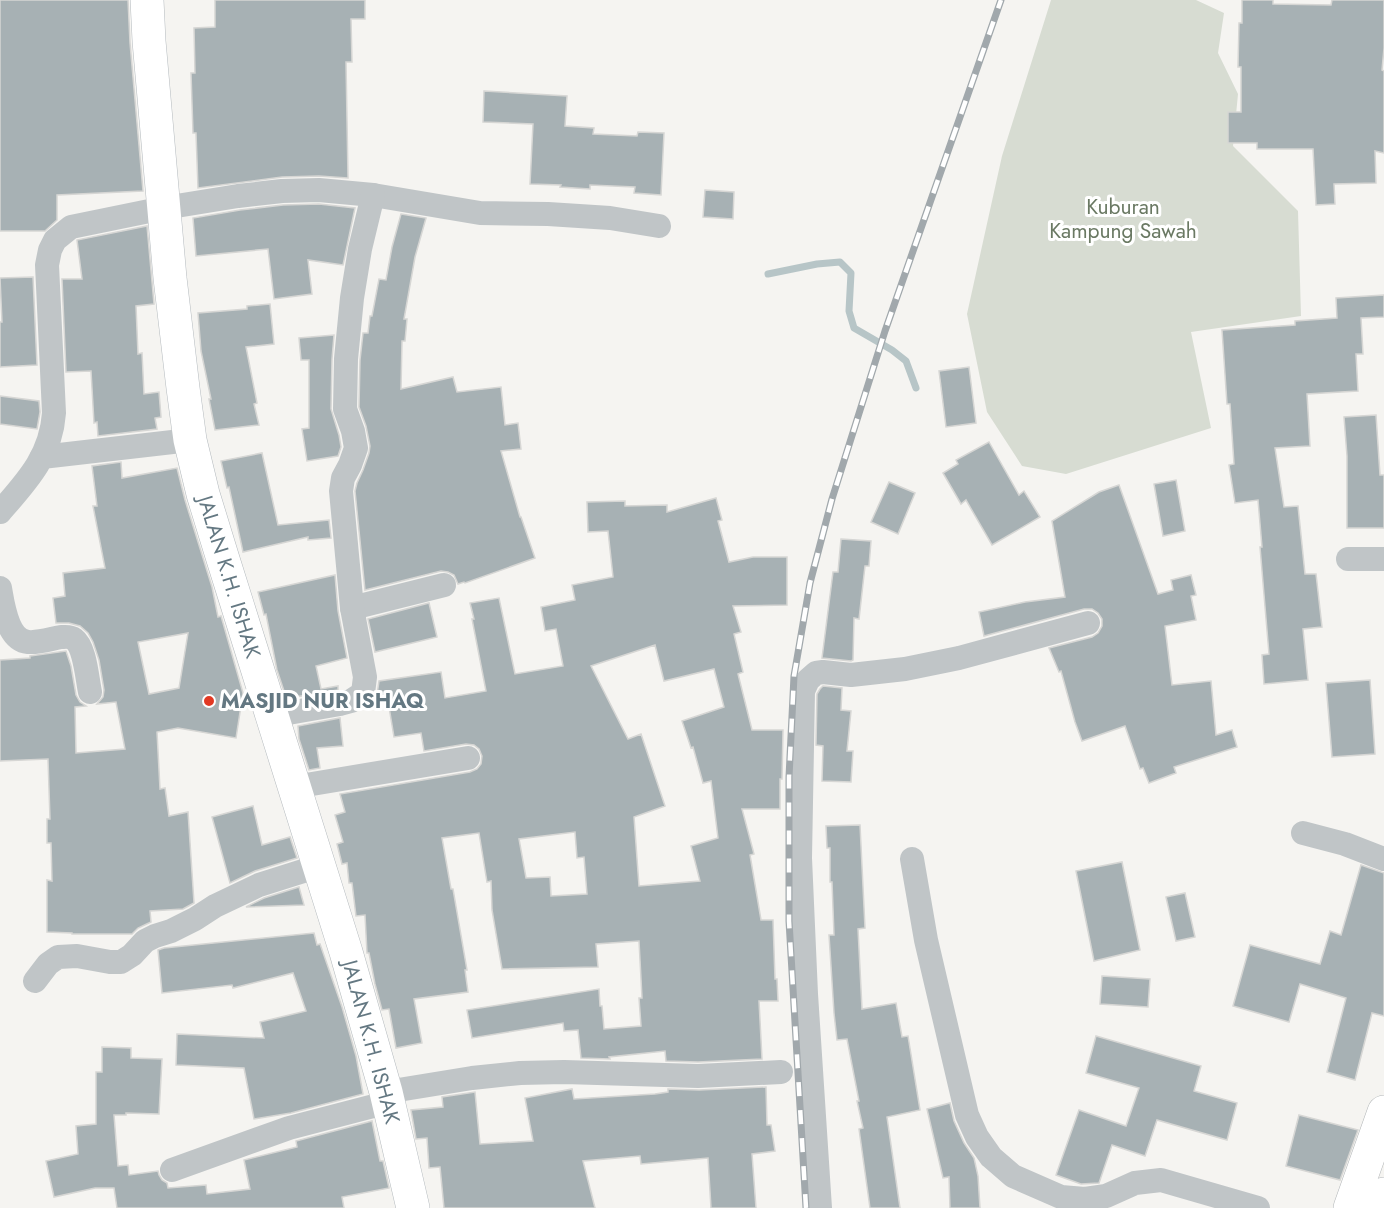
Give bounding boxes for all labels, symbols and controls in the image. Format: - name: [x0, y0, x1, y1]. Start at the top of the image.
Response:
- park label: Kuburan Kampung Sawah: [1049, 192, 1197, 246]
- street label: JALAN K.H. ISHAK: [189, 489, 268, 662]
- place label: MASJID NUR ISHAQ: [221, 686, 425, 716]
- marker: MASJID NUR ISHAQ: [202, 694, 216, 708]
- street label: JALAN K.H. ISHAK: [334, 954, 407, 1127]

